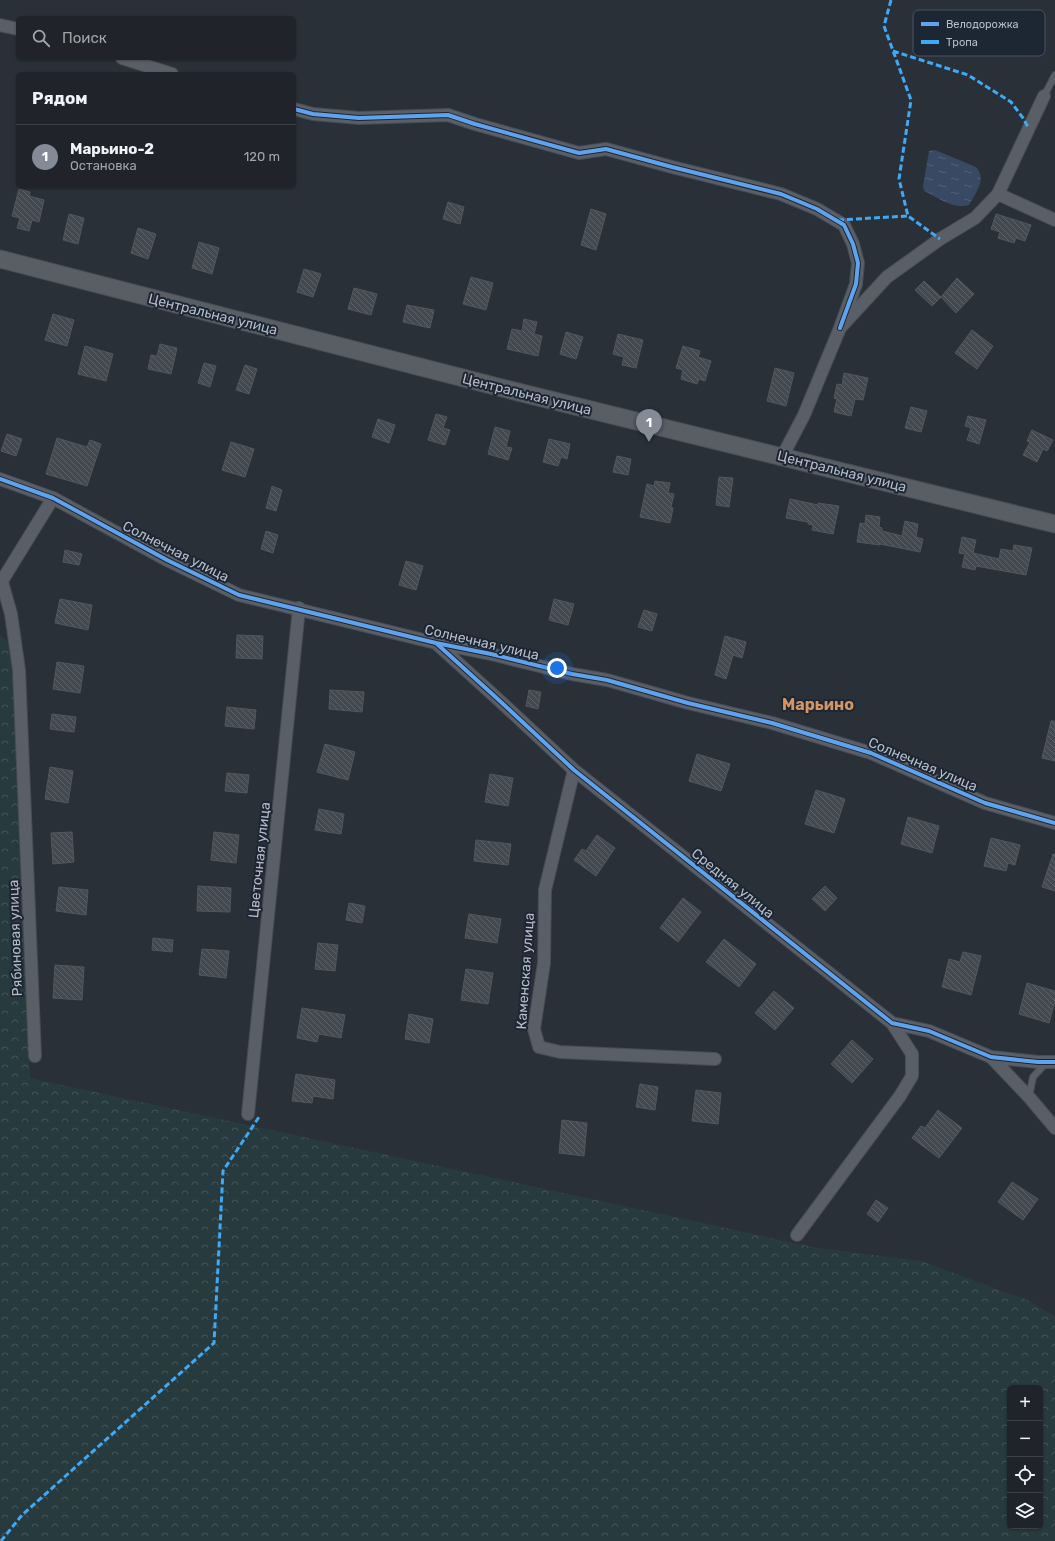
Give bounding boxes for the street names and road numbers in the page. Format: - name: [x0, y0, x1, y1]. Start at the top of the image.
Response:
- street label: Центральная улица: [147, 290, 279, 339]
- street label: Центральная улица: [461, 370, 593, 419]
- street label: Центральная улица: [776, 447, 908, 496]
- street label: Солнечная улица: [120, 517, 232, 586]
- street label: Солнечная улица: [423, 621, 541, 664]
- street label: Солнечная улица: [866, 734, 980, 795]
- street label: Цветочная улица: [245, 801, 274, 919]
- street label: Средняя улица: [688, 845, 777, 922]
- street label: Рябиновая улица: [5, 879, 26, 997]
- street label: Каменская улица: [513, 912, 538, 1030]

